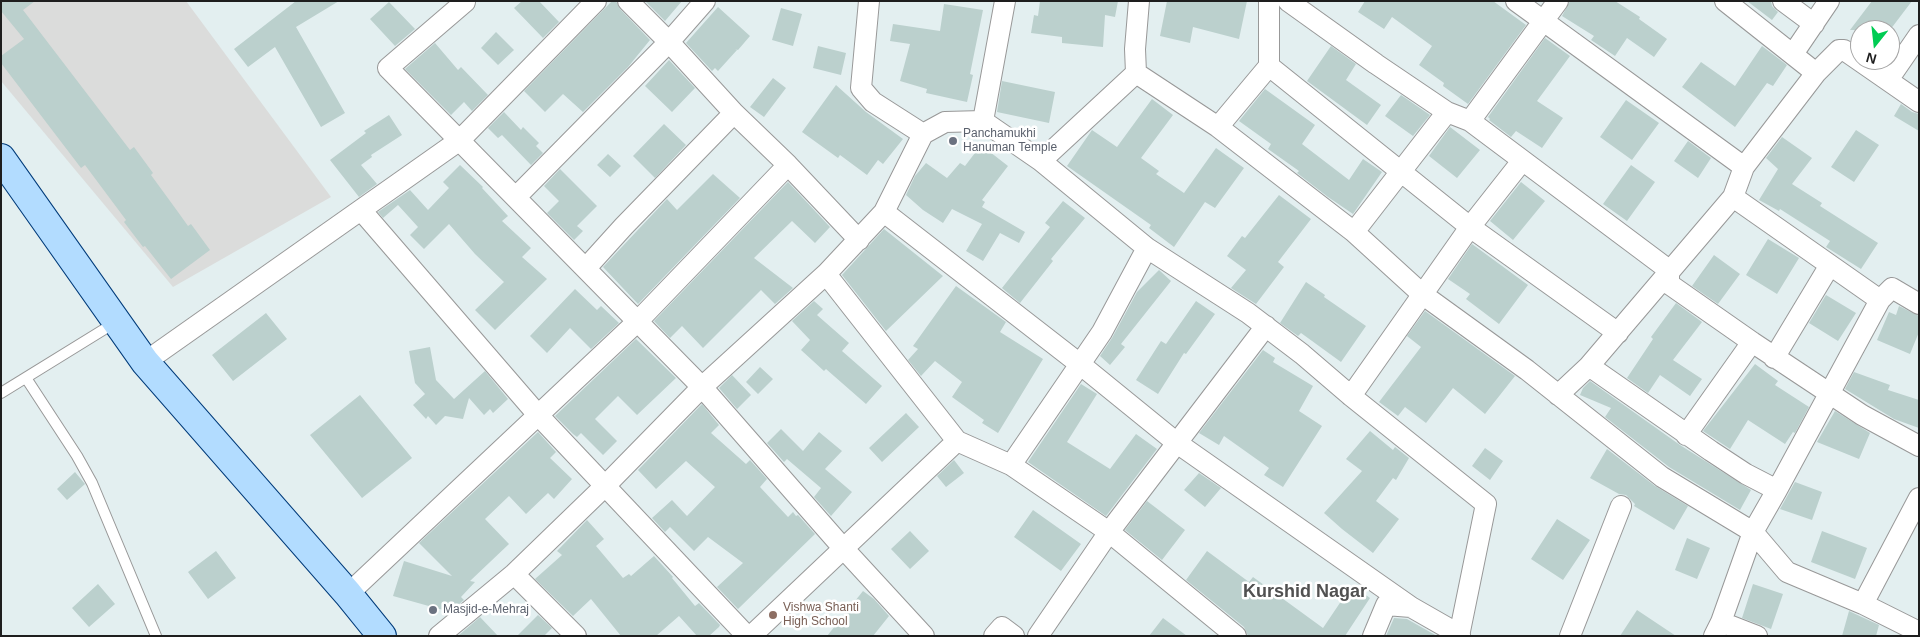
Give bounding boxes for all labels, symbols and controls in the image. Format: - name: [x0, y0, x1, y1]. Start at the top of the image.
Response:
- north arrow: [1850, 20, 1900, 70]
- text: N: [1864, 49, 1878, 68]
- place label: Panchamukhi Hanuman Temple: [963, 127, 1057, 155]
- marker: Panchamukhi Hanuman Temple: [947, 135, 959, 147]
- district label: Kurshid Nagar: [1243, 581, 1367, 603]
- place label: Vishwa Shanti High School: [783, 601, 859, 629]
- place label: Masjid-e-Mehraj: [443, 603, 529, 617]
- marker: Masjid-e-Mehraj: [427, 604, 439, 616]
- marker: Vishwa Shanti High School: [767, 609, 779, 621]

